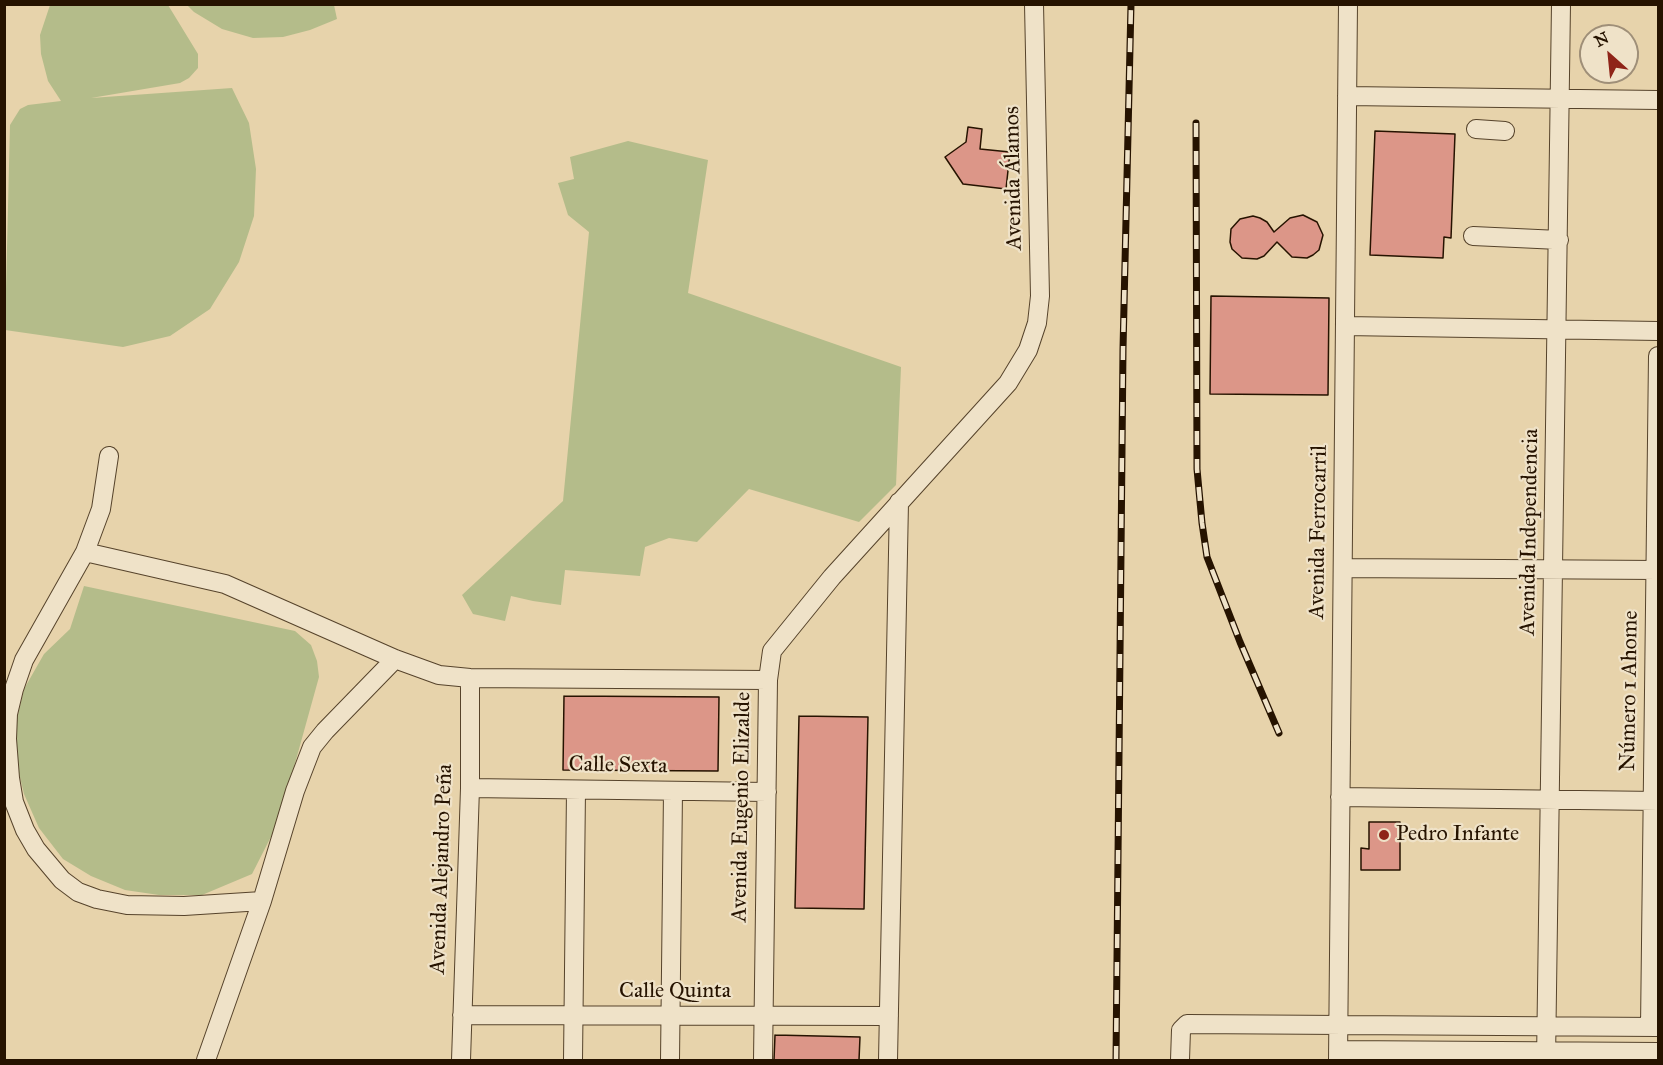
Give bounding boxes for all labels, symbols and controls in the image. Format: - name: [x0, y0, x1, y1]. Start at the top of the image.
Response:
- north arrow: [1579, 24, 1639, 84]
- text: N: [1591, 28, 1612, 51]
- street label: Avenida Álamos: [1000, 106, 1028, 250]
- street label: Avenida Independencia: [1515, 428, 1545, 636]
- street label: Avenida Ferrocarril: [1304, 445, 1334, 619]
- street label: Número 1 Ahome: [1615, 610, 1645, 772]
- street label: Avenida Eugenio Elizalde: [727, 692, 757, 922]
- street label: Calle Sexta: [568, 752, 668, 780]
- street label: Avenida Alejandro Peña: [425, 763, 459, 975]
- place label: Pedro Infante: [1396, 822, 1519, 848]
- marker: Pedro Infante: [1377, 828, 1391, 842]
- street label: Calle Quinta: [619, 979, 731, 1005]

